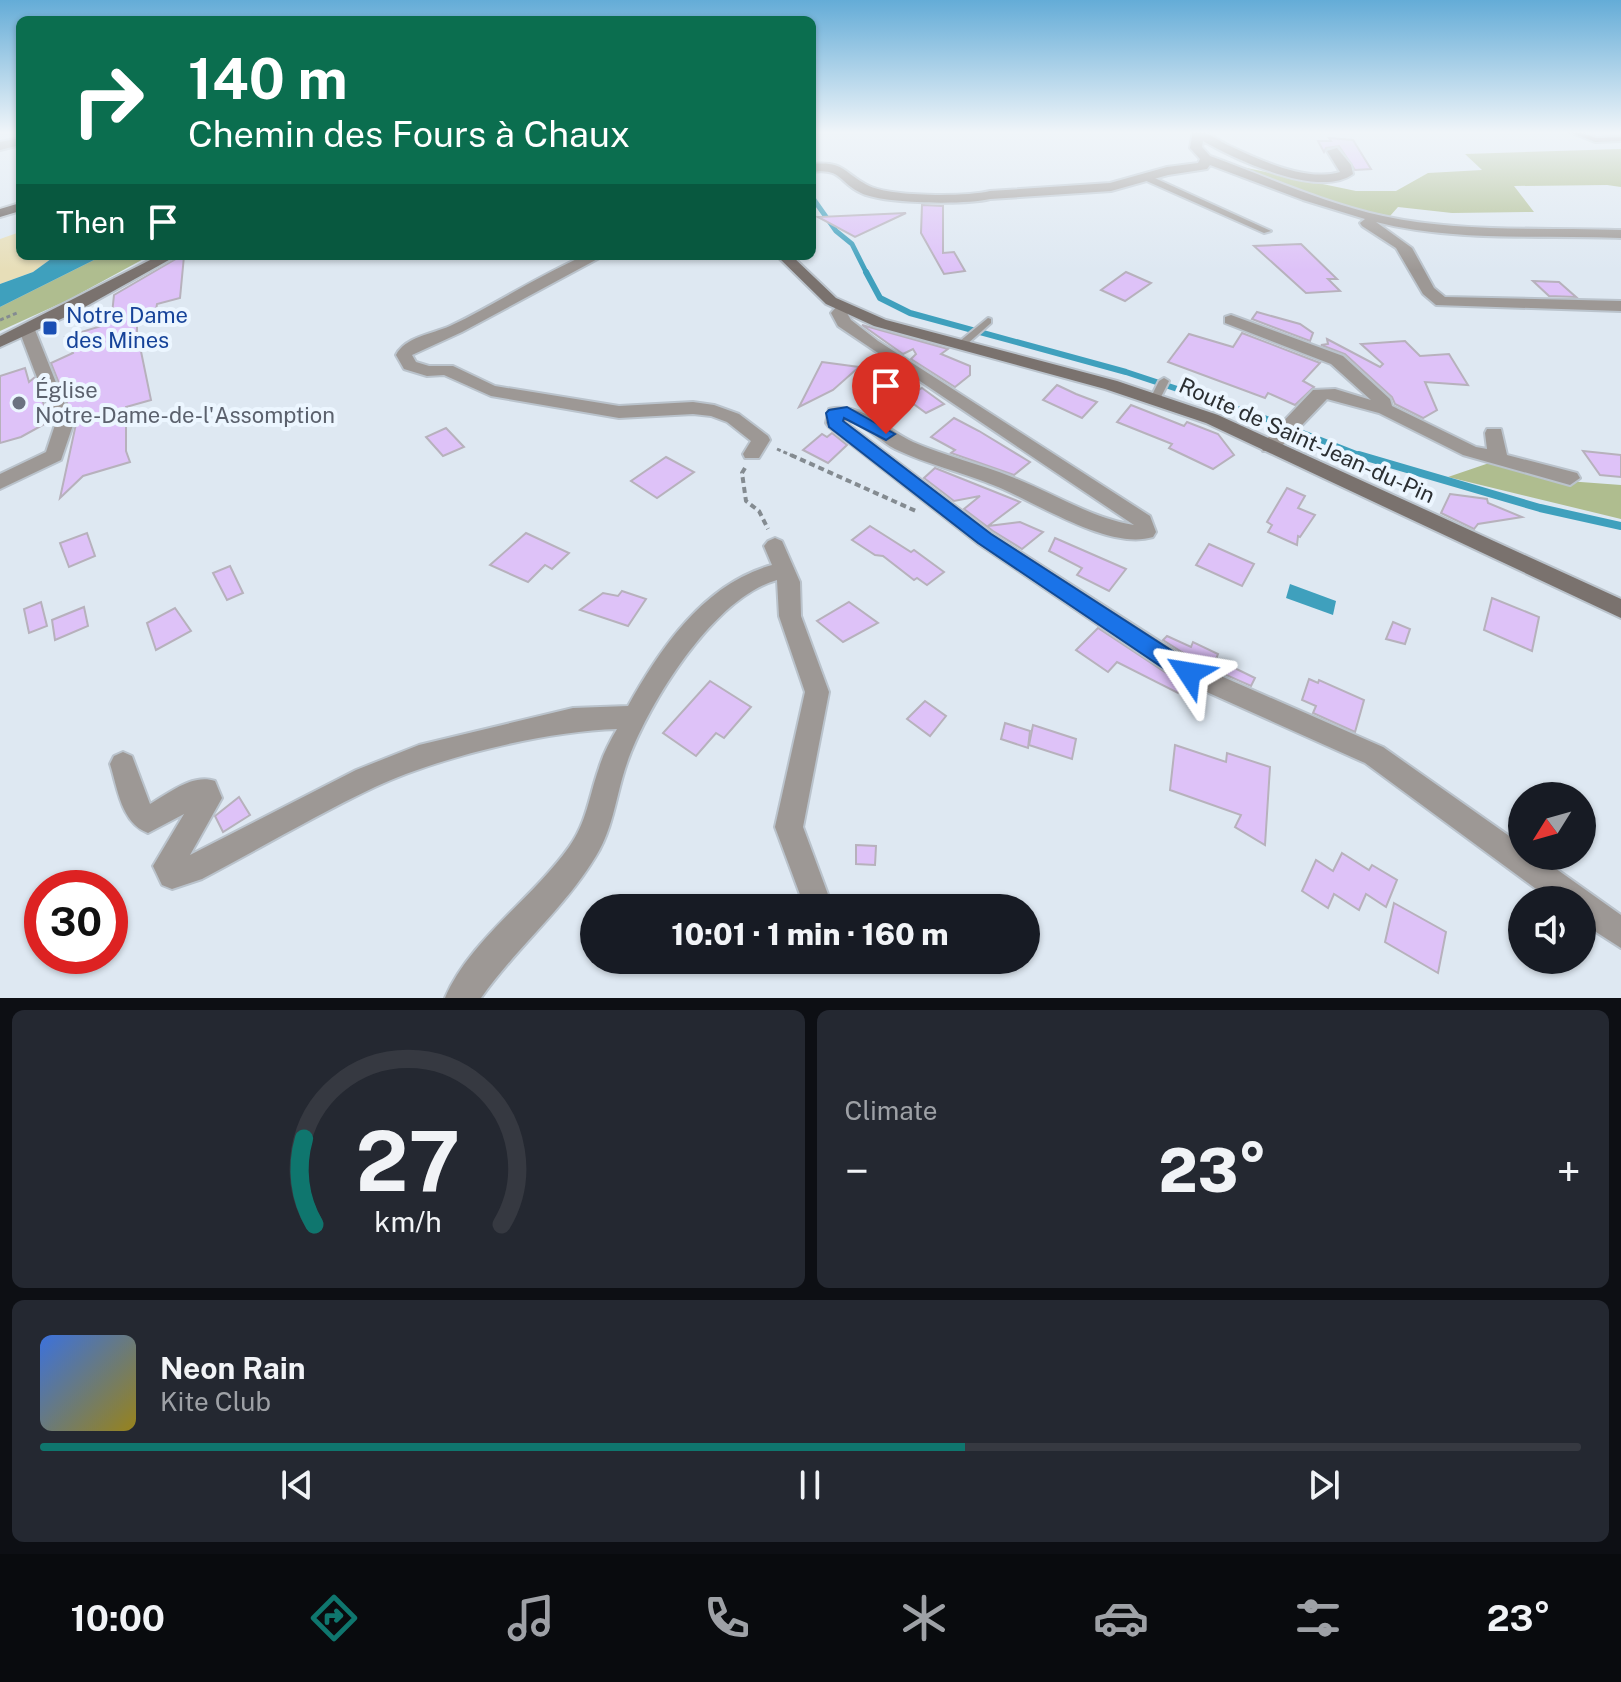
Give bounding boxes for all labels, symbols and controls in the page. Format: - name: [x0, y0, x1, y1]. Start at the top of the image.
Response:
- text: 140 m: [188, 46, 348, 112]
- icon: right: [56, 48, 160, 152]
- text: Chemin des Fours à Chaux: [188, 113, 630, 155]
- icon: arrive: [141, 200, 185, 244]
- text: Then: [56, 204, 125, 240]
- place label: Notre Dame des Mines: [66, 302, 188, 353]
- marker: Notre Dame des Mines: [41, 319, 59, 337]
- pin: [852, 352, 920, 434]
- icon: arrive: [864, 364, 908, 408]
- street label: Route de Saint-Jean-du-Pin: [1175, 372, 1439, 508]
- place label: Église Notre-Dame-de-l'Assomption: [35, 377, 335, 428]
- marker: Église Notre-Dame-de-l'Assomption: [10, 394, 28, 412]
- position arrow: [1147, 631, 1231, 715]
- north arrow: [1508, 782, 1596, 870]
- map controls: [1508, 782, 1596, 974]
- speed limit sign: 30: [24, 870, 128, 974]
- button: sound: [1508, 886, 1596, 974]
- text: 10:01 · 1 min · 160 m: [671, 916, 949, 952]
- text: Climate: [845, 1095, 938, 1126]
- text: 27: [356, 1112, 461, 1210]
- text: 23°: [1158, 1135, 1267, 1206]
- text: −: [845, 1145, 869, 1197]
- text: +: [1557, 1145, 1581, 1197]
- text: km/h: [375, 1205, 442, 1238]
- text: Neon Rain: [160, 1350, 306, 1386]
- text: Kite Club: [160, 1386, 271, 1417]
- icon: previous: [275, 1463, 319, 1507]
- icon: pause: [788, 1463, 832, 1507]
- icon: next: [1302, 1463, 1346, 1507]
- icon: directions: [306, 1590, 362, 1646]
- icon: music: [503, 1590, 559, 1646]
- icon: phone: [699, 1590, 755, 1646]
- icon: climate: [896, 1590, 952, 1646]
- icon: car: [1093, 1590, 1149, 1646]
- icon: filters: [1290, 1590, 1346, 1646]
- text: 10:00: [70, 1597, 165, 1639]
- text: 23°: [1487, 1597, 1551, 1639]

